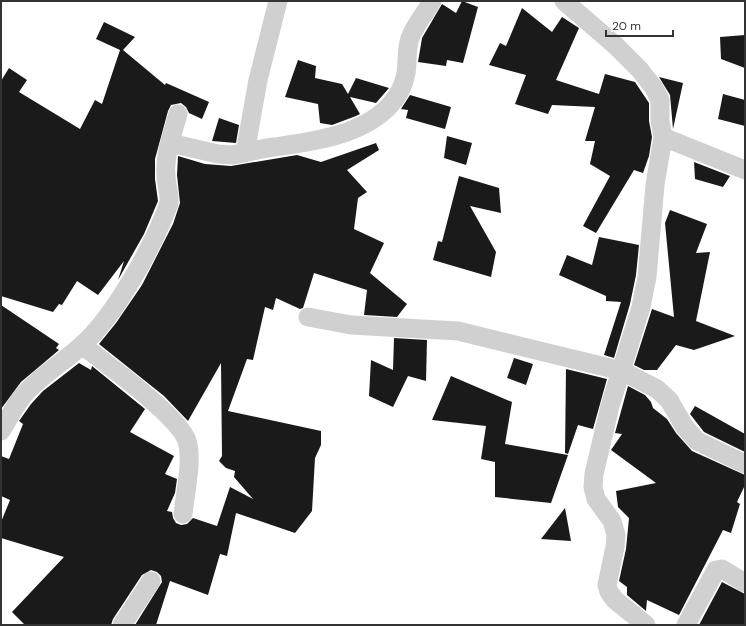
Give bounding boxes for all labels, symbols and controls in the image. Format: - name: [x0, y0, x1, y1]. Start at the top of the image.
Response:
- scale bar: [606, 12, 673, 38]
- text: 20 m: [612, 18, 641, 34]

